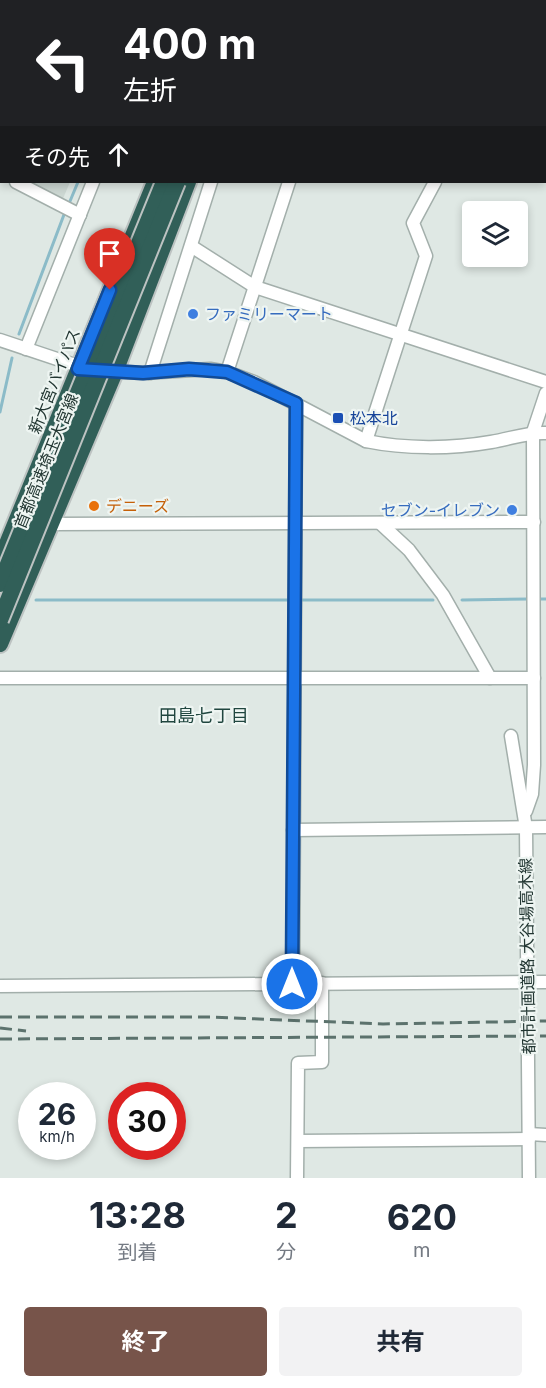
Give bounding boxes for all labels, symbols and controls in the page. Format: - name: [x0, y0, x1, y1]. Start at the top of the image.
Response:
- text: 400 m: [123, 18, 256, 69]
- icon: left: [24, 24, 102, 102]
- text: 左折: [123, 74, 177, 107]
- icon: ahead: [102, 138, 135, 171]
- text: その先: [24, 144, 90, 170]
- map controls: [462, 201, 528, 267]
- button: layers: [462, 201, 528, 267]
- pin: [84, 228, 135, 290]
- icon: arrive: [93, 237, 126, 270]
- place label: ファミリーマート: [205, 304, 333, 324]
- marker: ファミリーマート: [186, 307, 200, 321]
- street label: 新大宮バイパス: [24, 325, 84, 437]
- street label: 首都高速埼玉大宮線: [10, 390, 82, 532]
- place label: 松本北: [350, 408, 398, 428]
- marker: 松本北: [331, 411, 345, 425]
- place label: デニーズ: [106, 496, 169, 516]
- marker: デニーズ: [87, 499, 101, 513]
- place label: セブン-イレブン: [381, 500, 500, 520]
- marker: セブン-イレブン: [505, 503, 519, 517]
- district label: 田島七丁目: [159, 705, 249, 726]
- street label: 都市計画道路 大谷場高木線: [515, 858, 539, 1054]
- position arrow: [260, 952, 324, 1016]
- speed limit sign: 30: [108, 1082, 186, 1160]
- text: 26: [38, 1096, 76, 1132]
- text: km/h: [39, 1127, 75, 1146]
- text: 13:28: [89, 1193, 186, 1237]
- text: 2: [275, 1193, 298, 1237]
- text: 620: [387, 1195, 457, 1239]
- text: m: [413, 1238, 431, 1262]
- text: 到着: [117, 1240, 157, 1264]
- text: 分: [276, 1240, 296, 1264]
- button: 終了: [24, 1307, 267, 1376]
- button: 共有: [279, 1307, 522, 1376]

